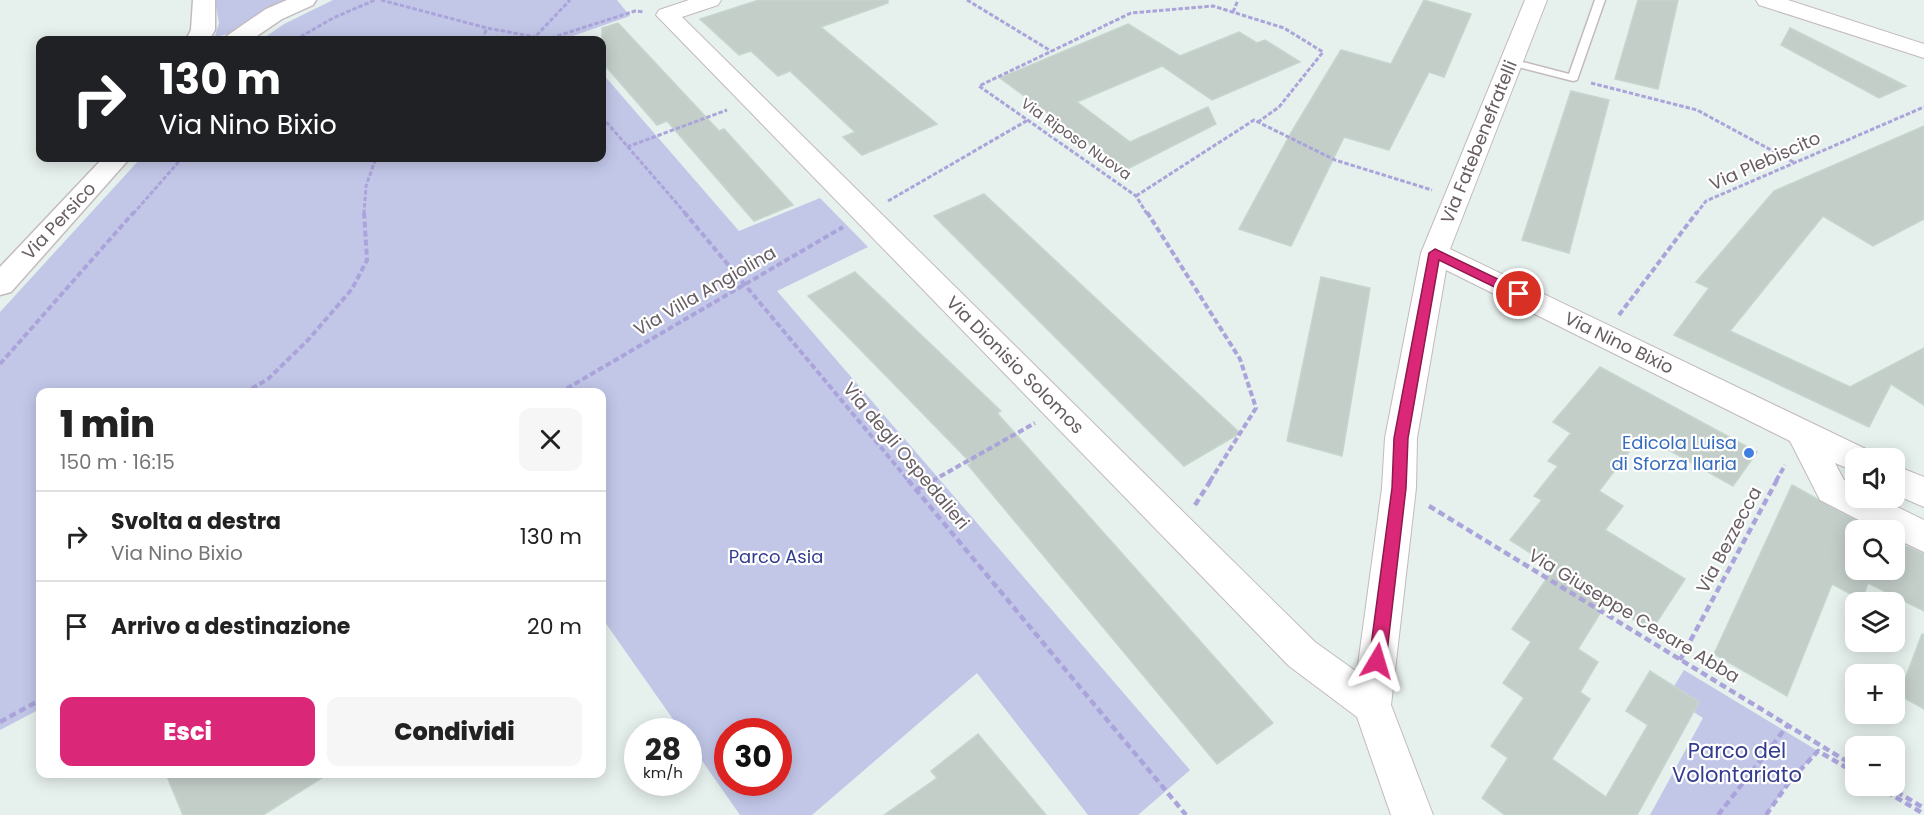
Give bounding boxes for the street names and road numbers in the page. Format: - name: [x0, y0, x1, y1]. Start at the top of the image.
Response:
- street label: Via Fatebenefratelli: [1434, 56, 1523, 227]
- street label: Via Riposo Nuova: [1017, 93, 1136, 185]
- street label: Via Plebiscito: [1705, 125, 1824, 196]
- street label: Via Persico: [16, 176, 101, 265]
- street label: Via Villa Angiolina: [629, 240, 780, 341]
- street label: Via Dionisio Solomos: [941, 290, 1090, 439]
- street label: Via Nino Bixio: [1560, 305, 1678, 380]
- street label: Via degli Ospedalieri: [837, 377, 975, 535]
- street label: Via Bezzecca: [1690, 482, 1767, 597]
- street label: Via Giuseppe Cesare Abba: [1524, 542, 1745, 689]

